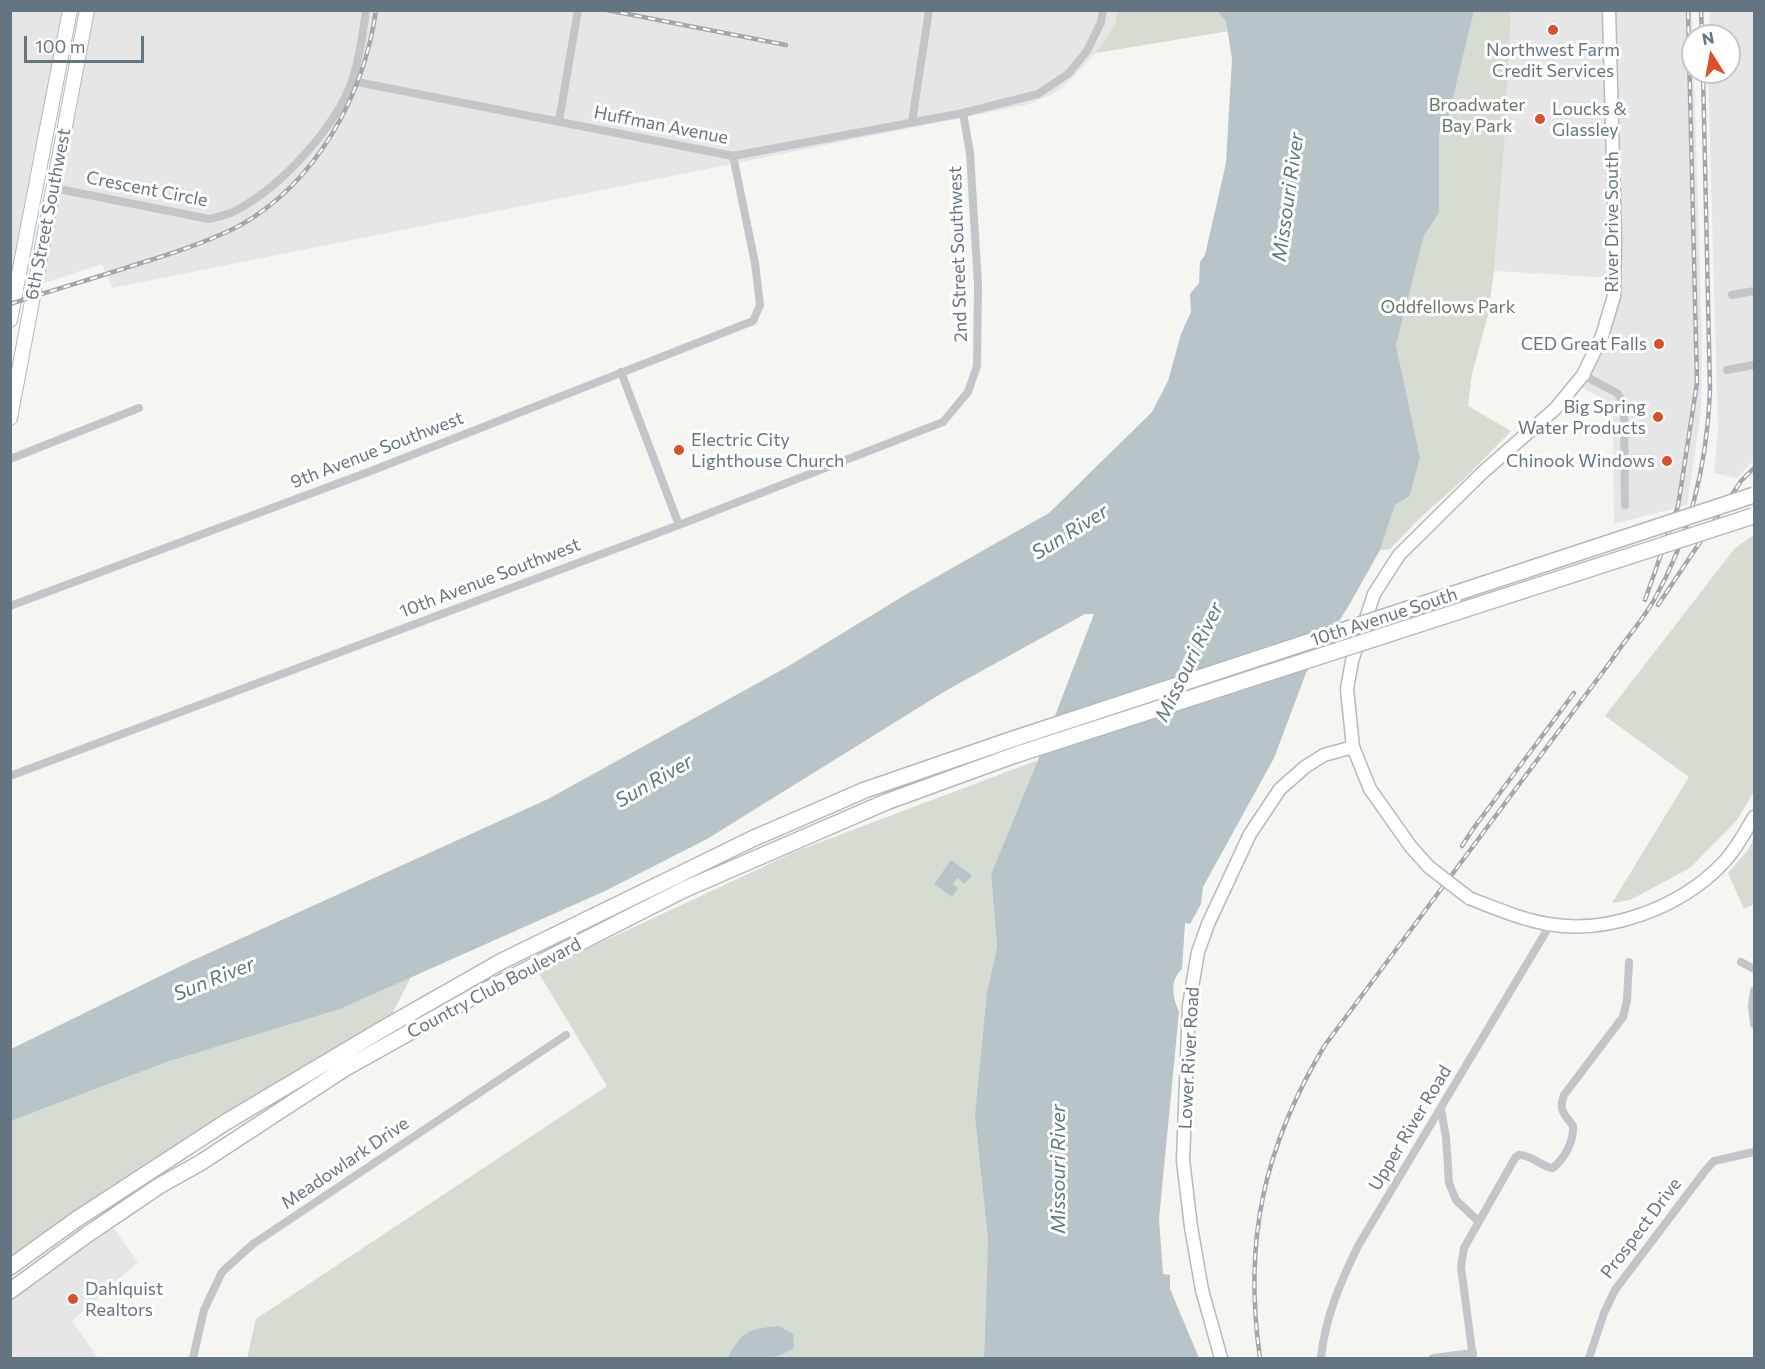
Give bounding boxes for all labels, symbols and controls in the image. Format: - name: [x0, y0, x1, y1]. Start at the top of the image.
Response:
- marker: Northwest Farm Credit Services: [1546, 23, 1560, 37]
- scale bar: [27, 24, 147, 62]
- north arrow: [1681, 24, 1741, 84]
- text: N: [1700, 27, 1716, 48]
- text: 100 m: [35, 35, 85, 57]
- place label: Northwest Farm Credit Services: [1486, 39, 1620, 82]
- park label: Broadwater Bay Park: [1429, 94, 1525, 136]
- place label: Loucks & Glassley: [1552, 98, 1627, 140]
- street label: Huffman Avenue: [592, 101, 730, 149]
- marker: Loucks & Glassley: [1533, 112, 1547, 126]
- street label: 6th Street Southwest: [21, 126, 75, 302]
- water label: Missouri River: [1267, 131, 1309, 263]
- street label: River Drive South: [1601, 151, 1623, 293]
- street label: 2nd Street Southwest: [944, 165, 972, 343]
- street label: Crescent Circle: [84, 167, 210, 211]
- park label: Oddfellows Park: [1381, 296, 1515, 318]
- place label: CED Great Falls: [1521, 333, 1647, 355]
- marker: CED Great Falls: [1652, 337, 1666, 351]
- place label: Big Spring Water Products: [1518, 396, 1646, 438]
- street label: 9th Avenue Southwest: [287, 407, 467, 493]
- marker: Big Spring Water Products: [1651, 410, 1665, 424]
- place label: Electric City Lighthouse Church: [691, 429, 844, 472]
- marker: Electric City Lighthouse Church: [672, 443, 686, 457]
- place label: Chinook Windows: [1506, 450, 1655, 472]
- marker: Chinook Windows: [1660, 454, 1674, 468]
- water label: Sun River: [1027, 499, 1113, 565]
- street label: 10th Avenue Southwest: [397, 534, 583, 622]
- street label: 10th Avenue South: [1308, 583, 1460, 651]
- water label: Missouri River: [1150, 598, 1228, 726]
- water label: Sun River: [611, 749, 697, 813]
- street label: Country Club Boulevard: [403, 933, 585, 1043]
- water label: Sun River: [170, 952, 258, 1006]
- street label: Lower River Road: [1174, 986, 1204, 1130]
- street label: Upper River Road: [1364, 1061, 1456, 1195]
- water label: Missouri River: [1046, 1104, 1070, 1234]
- street label: Meadowlark Drive: [277, 1112, 413, 1214]
- street label: Prospect Drive: [1596, 1173, 1686, 1283]
- place label: Dahlquist Realtors: [85, 1278, 163, 1320]
- marker: Dahlquist Realtors: [66, 1292, 80, 1306]

